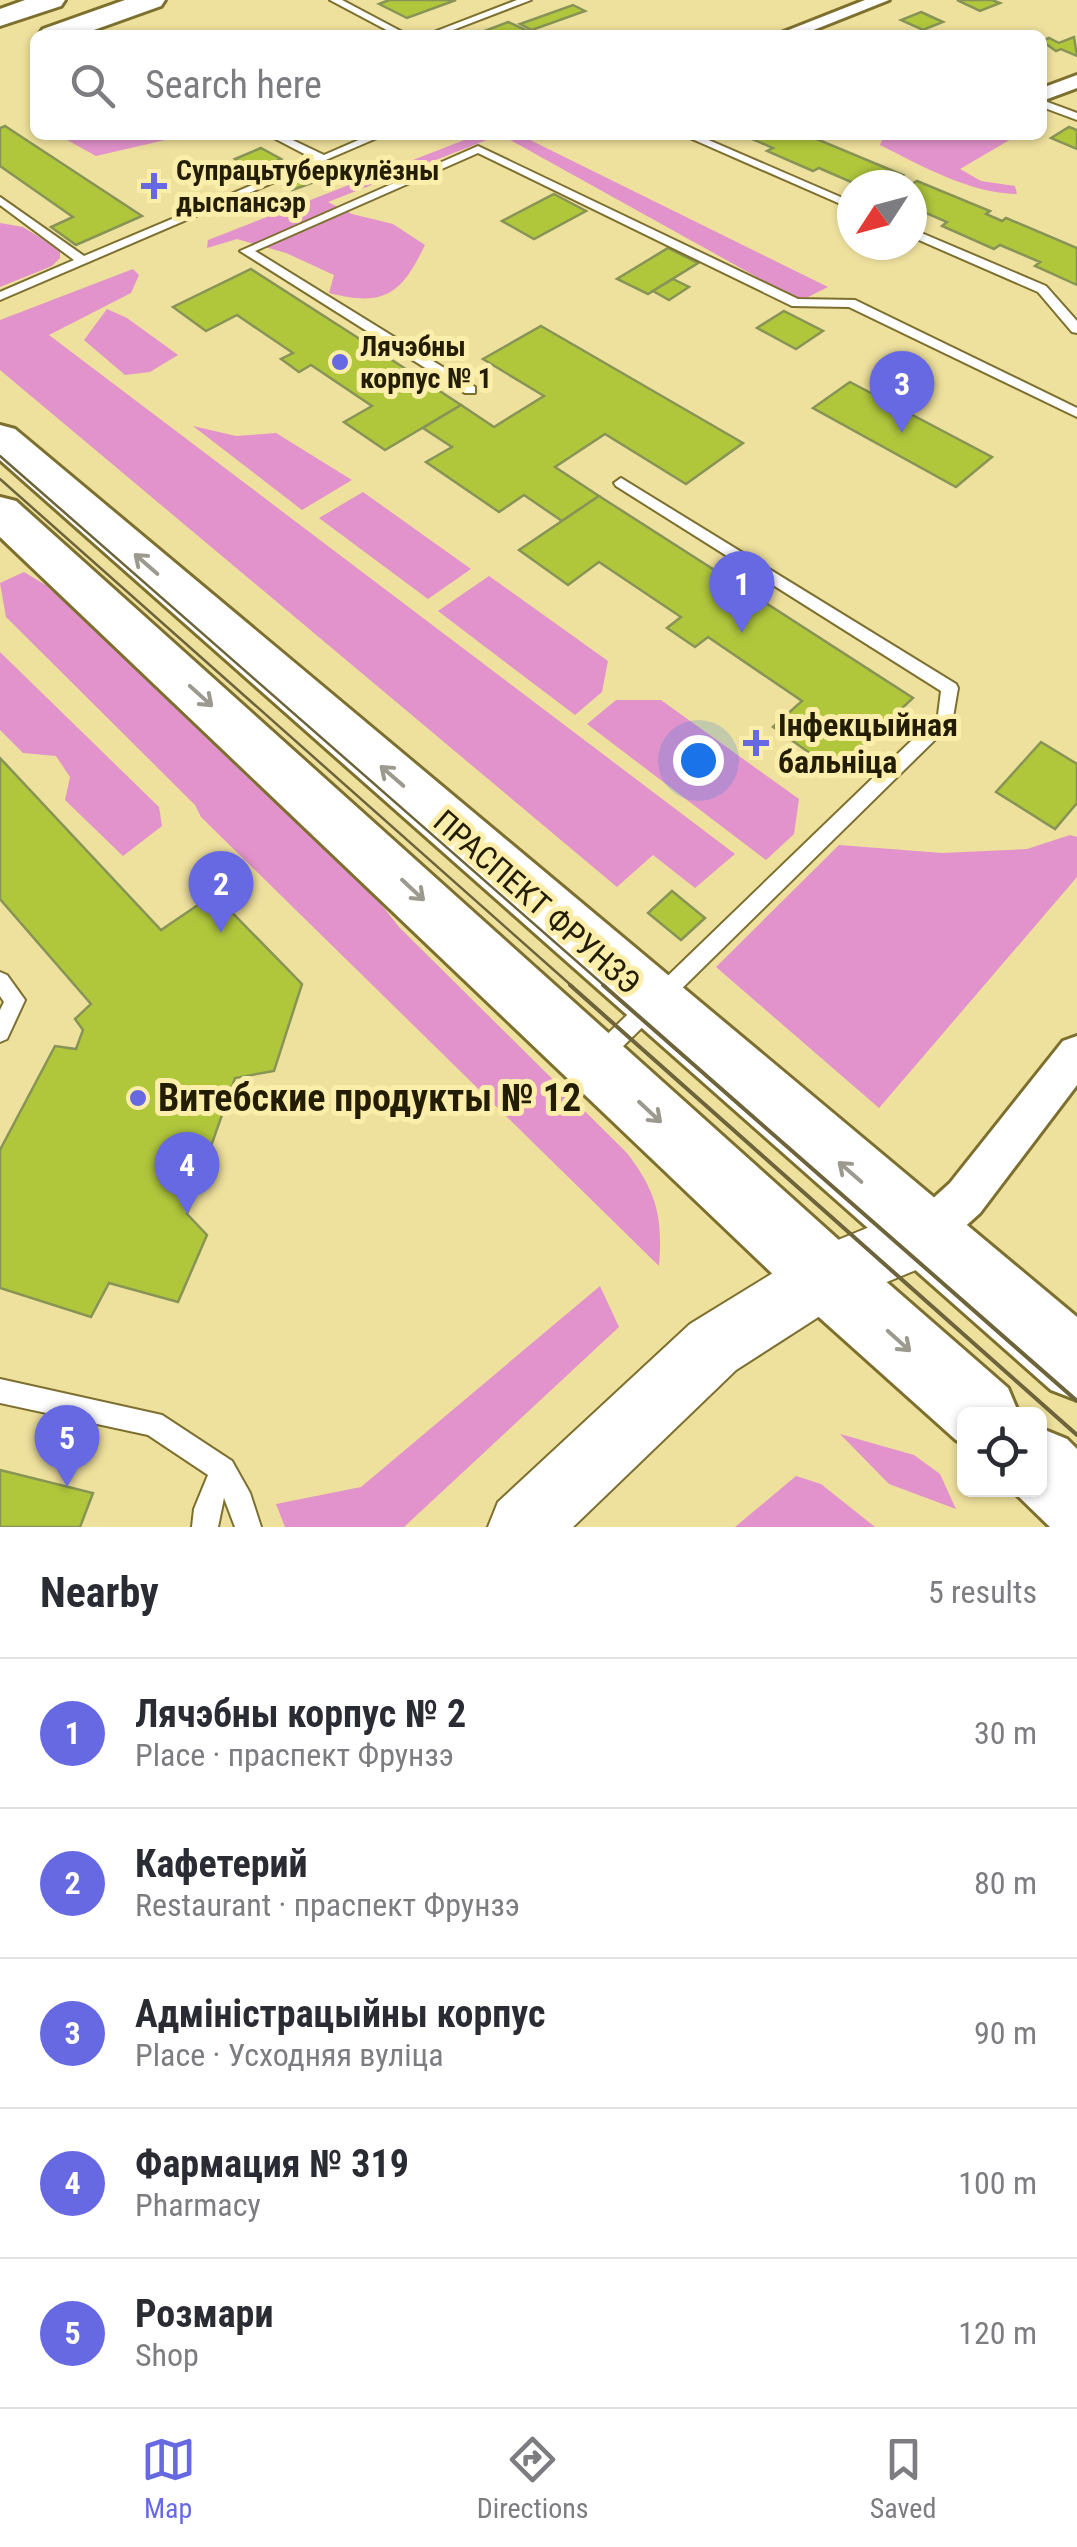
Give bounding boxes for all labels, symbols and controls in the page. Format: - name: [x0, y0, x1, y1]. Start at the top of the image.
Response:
- search box: [30, 30, 1047, 140]
- icon: search: [65, 58, 120, 113]
- text: Search here: [145, 63, 322, 107]
- place label: Супрацьтуберкулёзны дыспансэр: [176, 154, 439, 219]
- north arrow: [837, 170, 927, 260]
- marker: Супрацьтуберкулёзны дыспансэр: [141, 173, 167, 199]
- place label: Лячэбны корпус № 1: [360, 330, 492, 395]
- pin: 3: [870, 350, 934, 433]
- marker: Лячэбны корпус № 1: [329, 351, 351, 373]
- pin: 1: [710, 550, 774, 633]
- one-way arrow: [134, 552, 159, 575]
- one-way arrow: [188, 684, 213, 707]
- place label: Інфекцыйная бальніца: [778, 706, 958, 781]
- marker: Інфекцыйная бальніца: [743, 730, 769, 756]
- your location: [673, 735, 724, 786]
- one-way arrow: [380, 765, 405, 788]
- street label: ПРАСПЕКТ ФРУНЗЭ: [426, 802, 648, 1002]
- pin: 2: [188, 850, 254, 933]
- one-way arrow: [400, 878, 424, 902]
- place label: Витебские продукты № 12: [158, 1076, 581, 1120]
- marker: Витебские продукты № 12: [127, 1087, 149, 1109]
- one-way arrow: [638, 1100, 662, 1124]
- pin: 4: [154, 1132, 220, 1214]
- one-way arrow: [837, 1161, 863, 1183]
- one-way arrow: [886, 1329, 911, 1352]
- pin: 5: [34, 1404, 100, 1487]
- map controls: [957, 1407, 1047, 1497]
- button: locate: [957, 1407, 1047, 1497]
- text: Nearby: [40, 1568, 159, 1617]
- text: 5 results: [928, 1573, 1037, 1611]
- text: Лячэбны корпус № 2: [135, 1692, 466, 1736]
- text: 1: [64, 1714, 81, 1752]
- text: 30 m: [974, 1714, 1037, 1752]
- text: Place · праспект Фрунзэ: [135, 1736, 454, 1774]
- text: Кафетерий: [135, 1842, 307, 1886]
- text: 2: [64, 1864, 81, 1902]
- text: 80 m: [974, 1864, 1037, 1902]
- text: Restaurant · праспект Фрунзэ: [135, 1886, 520, 1924]
- text: Адміністрацыйны корпус: [135, 1992, 545, 2036]
- text: 3: [64, 2014, 81, 2052]
- text: 90 m: [974, 2014, 1037, 2052]
- text: Place · Усходняя вуліца: [135, 2036, 444, 2074]
- text: Фармация № 319: [135, 2142, 409, 2186]
- text: 4: [64, 2164, 81, 2202]
- text: 100 m: [958, 2164, 1037, 2202]
- text: Pharmacy: [135, 2186, 261, 2224]
- text: Розмари: [135, 2292, 273, 2336]
- text: 5: [64, 2314, 81, 2352]
- text: 120 m: [958, 2314, 1037, 2352]
- text: Shop: [135, 2336, 199, 2374]
- tab: Map: [141, 2432, 196, 2525]
- tab: Directions: [477, 2432, 589, 2525]
- tab: Saved: [870, 2432, 936, 2525]

